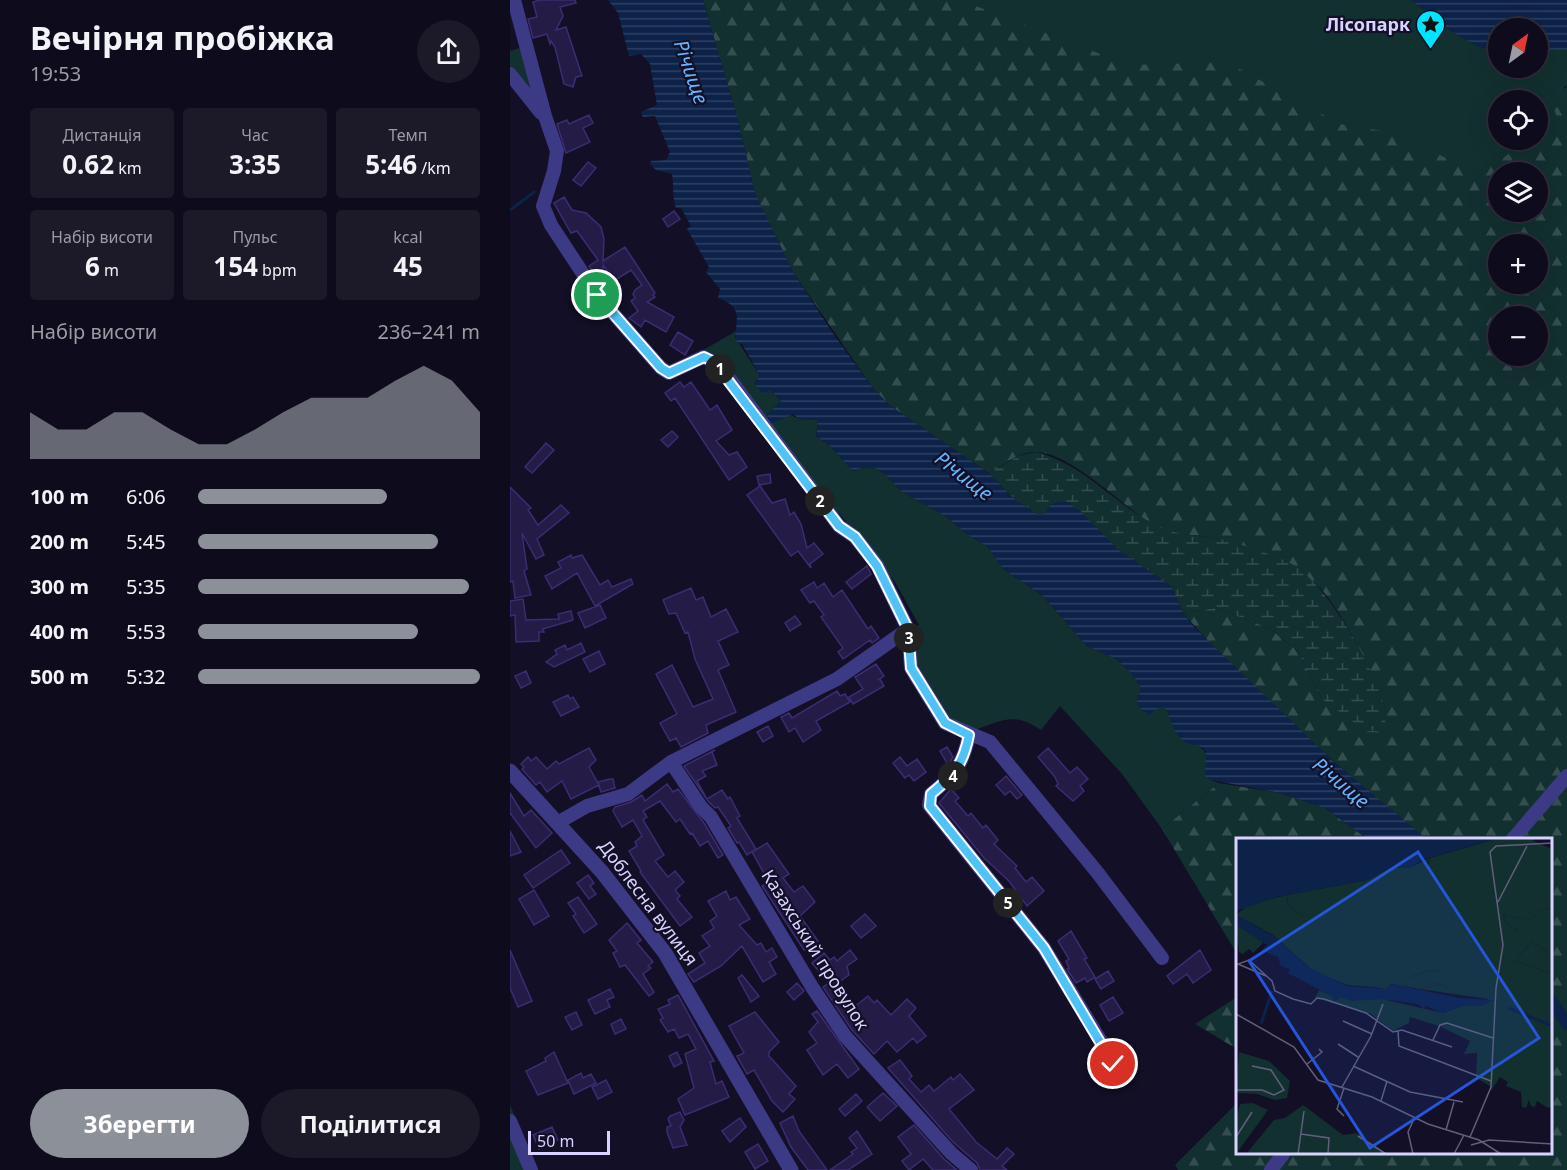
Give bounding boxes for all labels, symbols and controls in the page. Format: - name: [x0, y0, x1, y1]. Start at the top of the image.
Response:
- place icon: Лісопарк: [1415, 9, 1447, 51]
- place label: Лісопарк: [1326, 12, 1410, 36]
- text: Вечірня пробіжка: [30, 15, 335, 60]
- north arrow: [1488, 18, 1548, 78]
- map controls: [1488, 18, 1548, 366]
- button: share: [417, 20, 480, 83]
- water label: Річище: [668, 36, 715, 108]
- text: 19:53: [30, 60, 81, 87]
- button: locate: [1488, 90, 1548, 150]
- text: Дистанція: [63, 124, 141, 146]
- text: Час: [241, 124, 269, 146]
- text: Темп: [388, 124, 428, 146]
- text: 0.62: [62, 146, 114, 182]
- text: 3:35: [229, 146, 281, 182]
- text: 5:46: [365, 146, 417, 182]
- text: km: [114, 157, 142, 179]
- text: /km: [417, 157, 451, 179]
- button: layers: [1488, 162, 1548, 222]
- text: Набір висоти: [51, 226, 153, 248]
- text: Пульс: [232, 226, 278, 248]
- text: kcal: [393, 226, 423, 248]
- button: +: [1488, 234, 1548, 294]
- text: 6: [85, 248, 100, 284]
- text: 154: [213, 248, 258, 284]
- text: 45: [393, 248, 423, 284]
- text: m: [100, 259, 119, 281]
- text: bpm: [258, 259, 297, 281]
- pin: [571, 269, 622, 320]
- icon: arrive: [580, 278, 613, 311]
- button: −: [1488, 306, 1548, 366]
- text: Набір висоти: [30, 318, 157, 345]
- text: 236–241 m: [377, 318, 480, 345]
- pin: 1: [705, 354, 735, 384]
- text: 1: [715, 358, 725, 380]
- water label: Річище: [930, 445, 999, 507]
- text: 100 m: [30, 483, 89, 510]
- text: 6:06: [126, 483, 166, 510]
- pin: 2: [805, 486, 835, 516]
- text: 2: [815, 490, 825, 512]
- text: 200 m: [30, 528, 89, 555]
- text: 5:45: [126, 528, 166, 555]
- text: 300 m: [30, 573, 89, 600]
- text: 5:35: [126, 573, 166, 600]
- text: 400 m: [30, 618, 89, 645]
- text: 5:53: [126, 618, 166, 645]
- pin: 3: [894, 623, 924, 653]
- text: 3: [904, 627, 914, 649]
- text: 500 m: [30, 663, 89, 690]
- text: 5:32: [126, 663, 166, 690]
- water label: Річище: [1307, 751, 1375, 814]
- pin: 4: [938, 761, 968, 791]
- text: 4: [948, 765, 958, 787]
- street label: Доблесна вулиця: [594, 835, 704, 970]
- inset map: [1236, 838, 1552, 1155]
- street label: Казахський провулок: [757, 865, 875, 1035]
- pin: 5: [993, 888, 1023, 918]
- text: 5: [1003, 892, 1013, 914]
- pin: [1087, 1038, 1138, 1089]
- icon: check: [1096, 1047, 1129, 1080]
- button: Зберегти: [30, 1089, 249, 1158]
- button: Поділитися: [261, 1089, 480, 1158]
- scale bar: [528, 1128, 610, 1156]
- text: 50 m: [537, 1130, 574, 1152]

